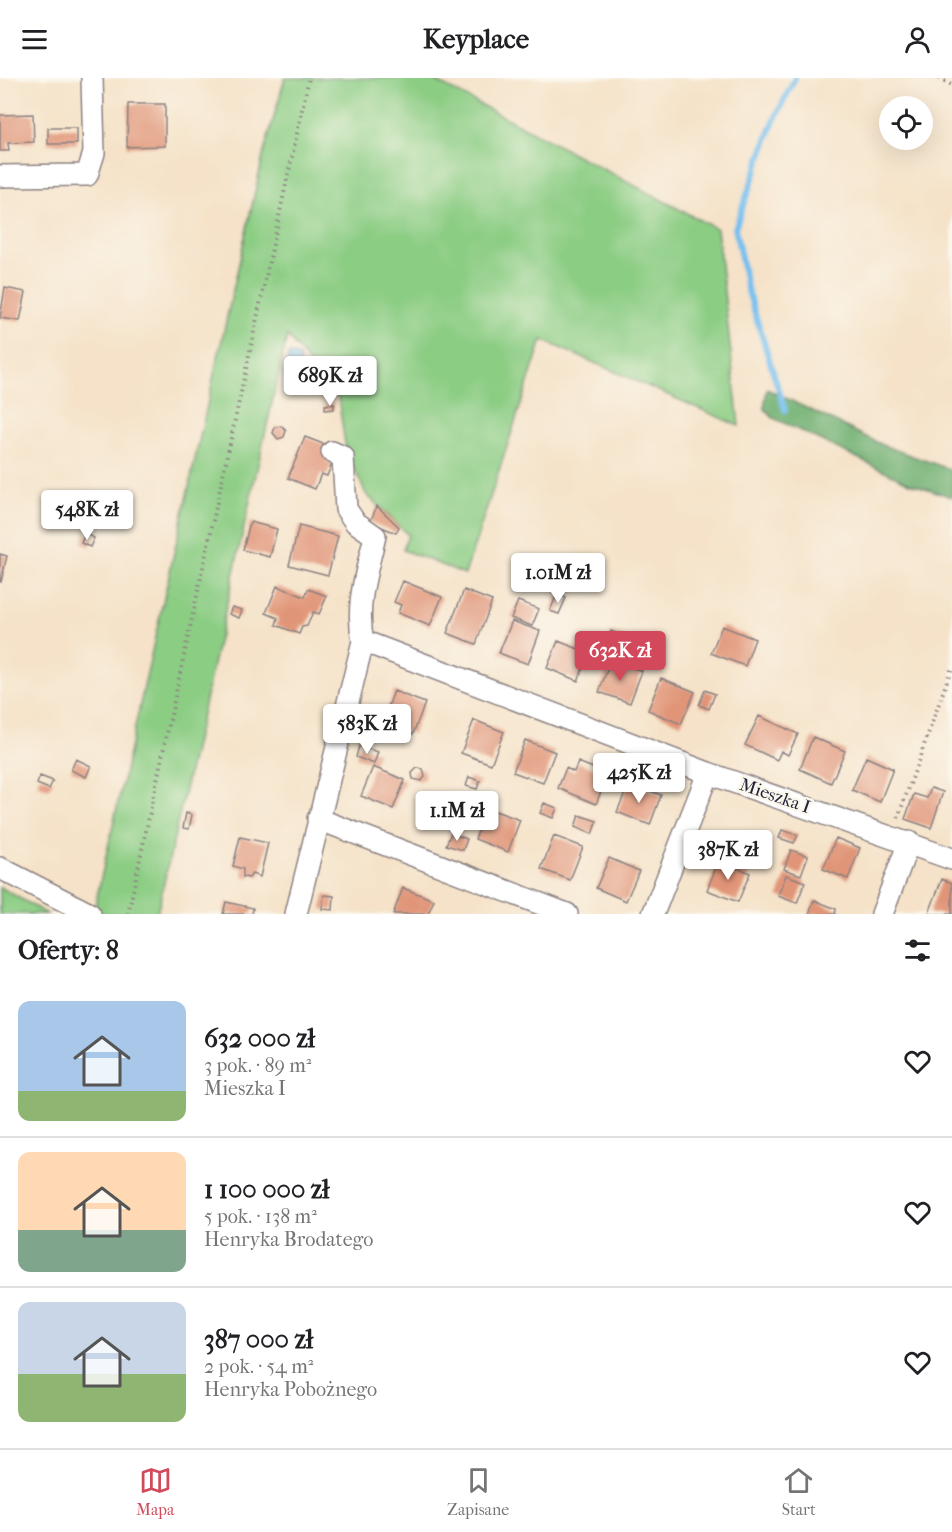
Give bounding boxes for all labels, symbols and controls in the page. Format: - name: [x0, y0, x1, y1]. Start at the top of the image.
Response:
- icon: menu: [18, 23, 51, 56]
- text: Keyplace: [423, 23, 529, 55]
- icon: person: [901, 23, 934, 56]
- map controls: [879, 96, 933, 150]
- button: locate: [879, 96, 933, 150]
- pin: 689K zł: [275, 356, 385, 407]
- text: 689K zł: [298, 364, 362, 387]
- pin: 548K zł: [32, 490, 142, 541]
- text: 548K zł: [55, 498, 119, 521]
- pin: 1.01M zł: [496, 553, 620, 604]
- text: 1.01M zł: [525, 561, 591, 584]
- pin: 632K zł: [565, 631, 675, 682]
- text: 632K zł: [589, 639, 651, 662]
- pin: 583K zł: [312, 704, 422, 755]
- text: 583K zł: [337, 712, 397, 735]
- pin: 425K zł: [584, 753, 694, 804]
- text: 425K zł: [607, 761, 671, 784]
- street label: Mieszka I: [737, 774, 813, 818]
- pin: 1.1M zł: [402, 791, 512, 842]
- text: 1.1M zł: [429, 799, 485, 822]
- pin: 387K zł: [673, 830, 783, 881]
- text: 387K zł: [697, 838, 759, 861]
- icon: filters: [901, 934, 934, 967]
- text: Oferty: 8: [18, 935, 119, 966]
- text: 632 000 zł: [204, 1023, 315, 1054]
- icon: home: [66, 1025, 138, 1097]
- icon: heart: [901, 1045, 934, 1078]
- text: 3 pok. · 89 m²: [204, 1054, 311, 1077]
- text: Mieszka I: [204, 1077, 286, 1100]
- text: 1 100 000 zł: [204, 1174, 330, 1205]
- icon: home: [66, 1176, 138, 1248]
- icon: heart: [901, 1196, 934, 1229]
- text: 5 pok. · 138 m²: [204, 1205, 317, 1228]
- text: Henryka Brodatego: [204, 1228, 373, 1251]
- text: 387 000 zł: [204, 1324, 313, 1355]
- icon: home: [66, 1326, 138, 1398]
- icon: heart: [901, 1346, 934, 1379]
- text: 2 pok. · 54 m²: [204, 1355, 313, 1378]
- text: Henryka Pobożnego: [204, 1378, 377, 1401]
- tab: Mapa: [136, 1464, 174, 1519]
- tab: Zapisane: [447, 1464, 509, 1519]
- tab: Start: [782, 1464, 816, 1519]

